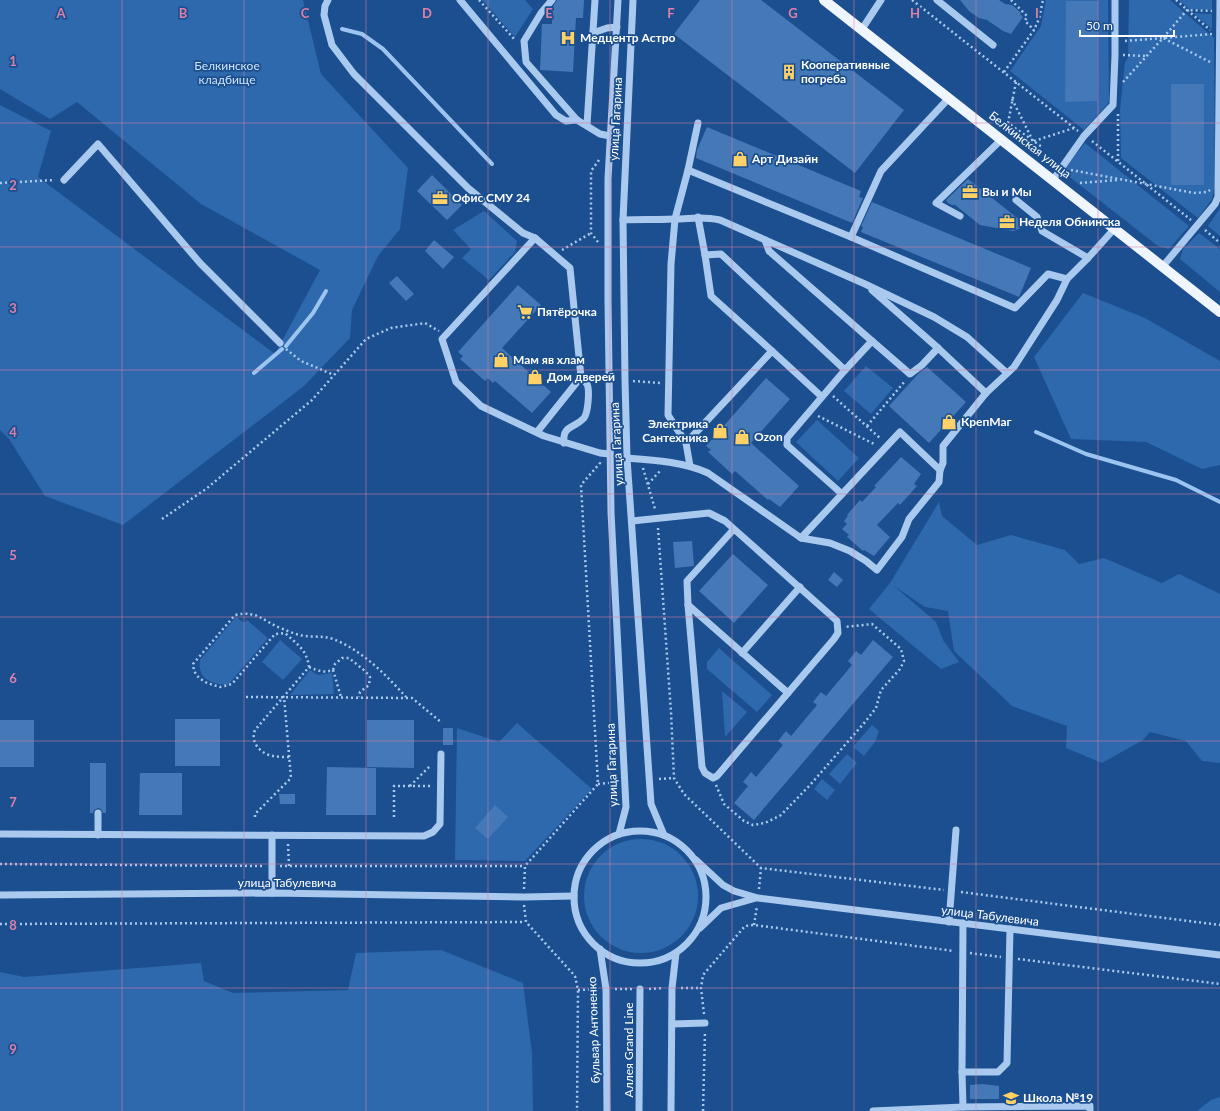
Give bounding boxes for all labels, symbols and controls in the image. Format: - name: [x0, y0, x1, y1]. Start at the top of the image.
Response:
- text: A: [55, 5, 66, 21]
- text: B: [179, 5, 188, 21]
- text: C: [301, 5, 310, 21]
- text: D: [422, 5, 432, 21]
- text: E: [545, 5, 553, 21]
- text: F: [667, 5, 675, 21]
- text: G: [788, 5, 798, 21]
- text: H: [910, 5, 920, 21]
- text: I: [1035, 5, 1039, 21]
- scale bar: [1080, 12, 1174, 38]
- text: 50 m: [1086, 18, 1113, 33]
- hospital icon: Медцентр Астро: [559, 29, 577, 47]
- place label: Медцентр Астро: [580, 30, 675, 45]
- text: 1: [9, 53, 17, 69]
- place label: Кооперативные погреба: [801, 57, 891, 86]
- park label: Белкинское кладбище: [194, 58, 260, 87]
- building icon: Кооперативные погреба: [780, 63, 798, 81]
- street label: улица Гагарина: [606, 77, 625, 161]
- street label: Белкинская улица: [986, 108, 1074, 181]
- shop icon: Арт Дизайн: [731, 150, 749, 168]
- place label: Арт Дизайн: [751, 151, 818, 166]
- text: 2: [9, 177, 17, 193]
- office icon: Вы и Мы: [961, 183, 979, 201]
- place label: Вы и Мы: [982, 184, 1032, 199]
- office icon: Офис СМУ 24: [431, 189, 449, 207]
- place label: Офис СМУ 24: [452, 190, 530, 205]
- office icon: Неделя Обнинска: [998, 213, 1016, 231]
- place label: Неделя Обнинска: [1019, 214, 1120, 229]
- text: 3: [9, 300, 17, 316]
- supermarket icon: Пятёрочка: [516, 303, 534, 321]
- place label: Пятёрочка: [537, 304, 597, 319]
- shop icon: Мам яв хлам: [492, 351, 510, 369]
- place label: Мам яв хлам: [513, 352, 585, 367]
- shop icon: Дом дверей: [526, 368, 544, 386]
- place label: Дом дверей: [547, 369, 615, 384]
- street label: улица Гагарина: [607, 402, 626, 486]
- shop icon: КрепМаг: [940, 413, 958, 431]
- place label: КрепМаг: [961, 414, 1012, 429]
- place label: Электрика Сантехника: [642, 416, 708, 445]
- shop icon: Электрика Сантехника: [711, 422, 729, 440]
- text: 4: [9, 424, 17, 440]
- shop icon: Ozon: [733, 428, 751, 446]
- place label: Ozon: [754, 429, 783, 444]
- text: 5: [9, 547, 17, 563]
- text: 6: [9, 670, 17, 686]
- street label: улица Гагарина: [603, 723, 620, 807]
- text: 7: [9, 794, 17, 810]
- street label: улица Табулевича: [238, 875, 336, 890]
- street label: улица Табулевича: [940, 902, 1040, 929]
- text: 8: [9, 917, 17, 933]
- street label: бульвар Антоненко: [584, 976, 603, 1084]
- street label: Аллея Grand Line: [621, 1002, 636, 1098]
- text: 9: [9, 1041, 17, 1057]
- school or university icon: Школа №19: [1002, 1089, 1020, 1107]
- place label: Школа №19: [1023, 1090, 1093, 1105]

